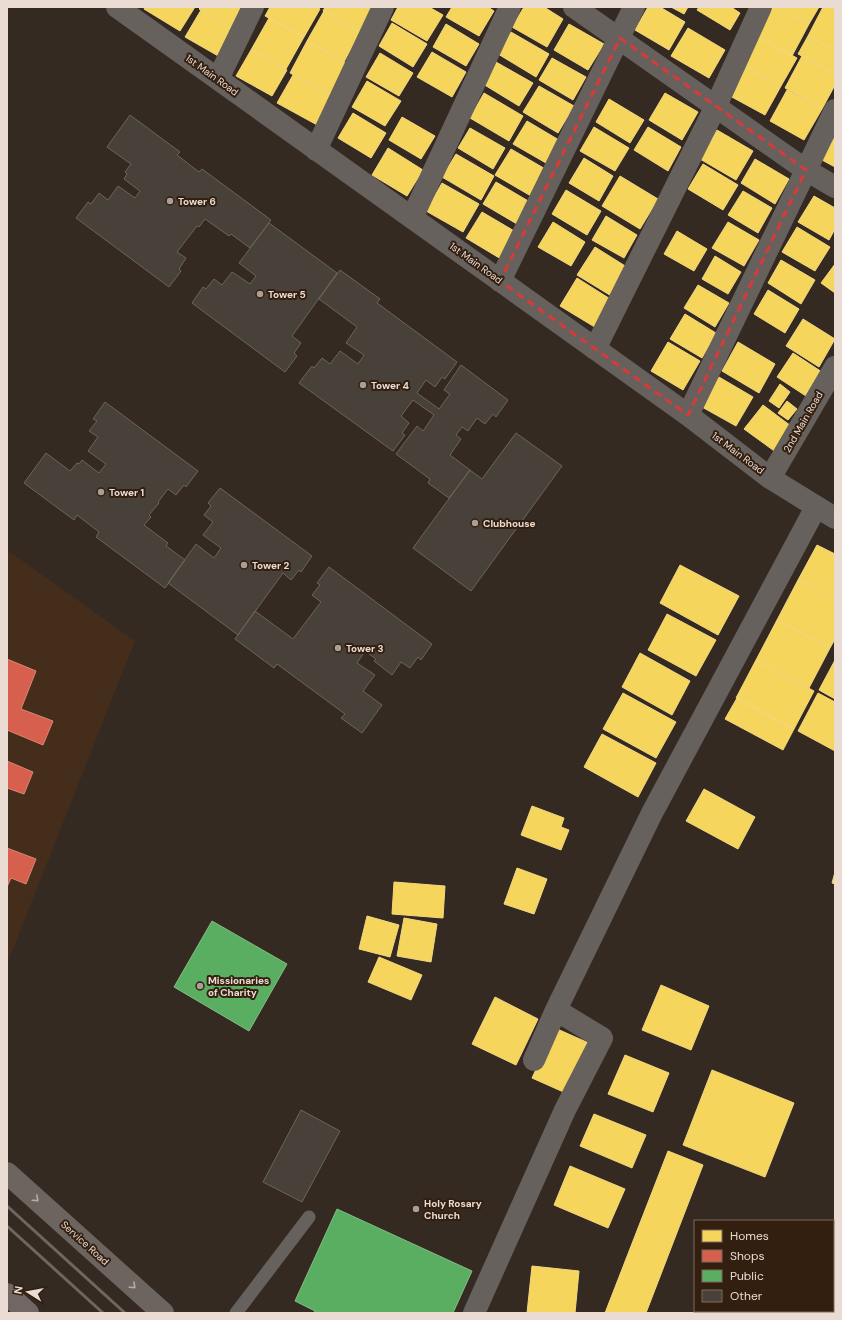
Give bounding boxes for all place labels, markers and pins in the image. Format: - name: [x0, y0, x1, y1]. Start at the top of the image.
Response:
- place label: Tower 6: [178, 195, 216, 208]
- marker: Tower 6: [165, 196, 175, 206]
- place label: Tower 5: [268, 288, 306, 301]
- marker: Tower 5: [255, 289, 265, 299]
- place label: Tower 4: [371, 379, 409, 392]
- marker: Tower 4: [358, 380, 368, 390]
- place label: Tower 1: [109, 486, 144, 499]
- marker: Tower 1: [96, 487, 106, 497]
- place label: Clubhouse: [483, 517, 536, 530]
- marker: Clubhouse: [470, 518, 480, 528]
- place label: Tower 2: [252, 559, 289, 572]
- marker: Tower 2: [239, 560, 249, 570]
- place label: Tower 3: [346, 642, 384, 655]
- marker: Tower 3: [333, 643, 343, 653]
- place label: Missionaries of Charity: [208, 974, 269, 999]
- marker: Missionaries of Charity: [195, 981, 205, 991]
- place label: Holy Rosary Church: [424, 1197, 482, 1222]
- marker: Holy Rosary Church: [411, 1204, 421, 1214]

